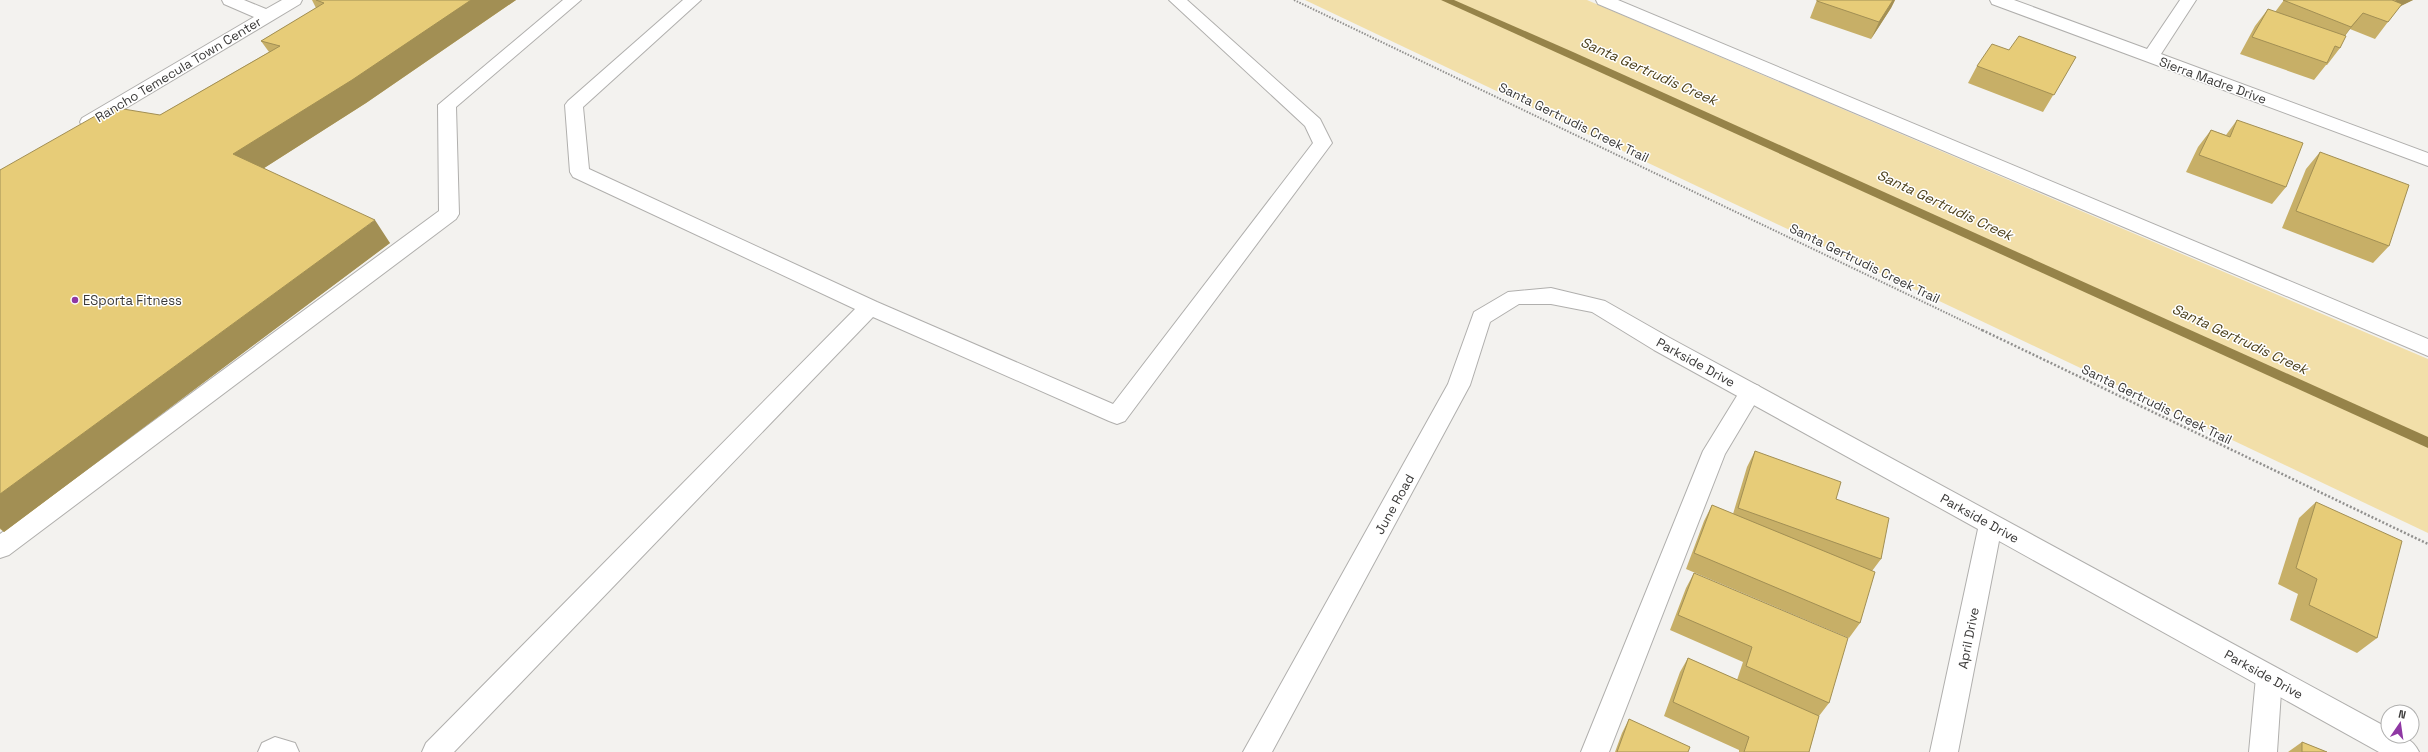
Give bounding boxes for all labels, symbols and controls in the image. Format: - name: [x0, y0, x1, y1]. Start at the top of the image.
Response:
- street label: Rancho Temecula Town Center: [92, 13, 265, 126]
- water label: Santa Gertrudis Creek: [1578, 33, 1721, 110]
- street label: Sierra Madre Drive: [2157, 53, 2269, 108]
- street label: Santa Gertrudis Creek Trail: [1496, 79, 1652, 166]
- water label: Santa Gertrudis Creek: [1874, 166, 2017, 245]
- street label: Santa Gertrudis Creek Trail: [1787, 220, 1943, 307]
- place label: ESporta Fitness: [83, 292, 182, 309]
- marker: ESporta Fitness: [70, 295, 80, 305]
- water label: Santa Gertrudis Creek: [2169, 300, 2312, 379]
- street label: Parkside Drive: [1653, 334, 1738, 391]
- street label: Santa Gertrudis Creek Trail: [2079, 361, 2235, 448]
- street label: June Road: [1371, 471, 1418, 537]
- street label: Parkside Drive: [1937, 490, 2022, 547]
- street label: April Drive: [1954, 606, 1983, 670]
- street label: Parkside Drive: [2221, 646, 2306, 703]
- north arrow: [2380, 704, 2420, 744]
- text: N: [2397, 707, 2407, 722]

